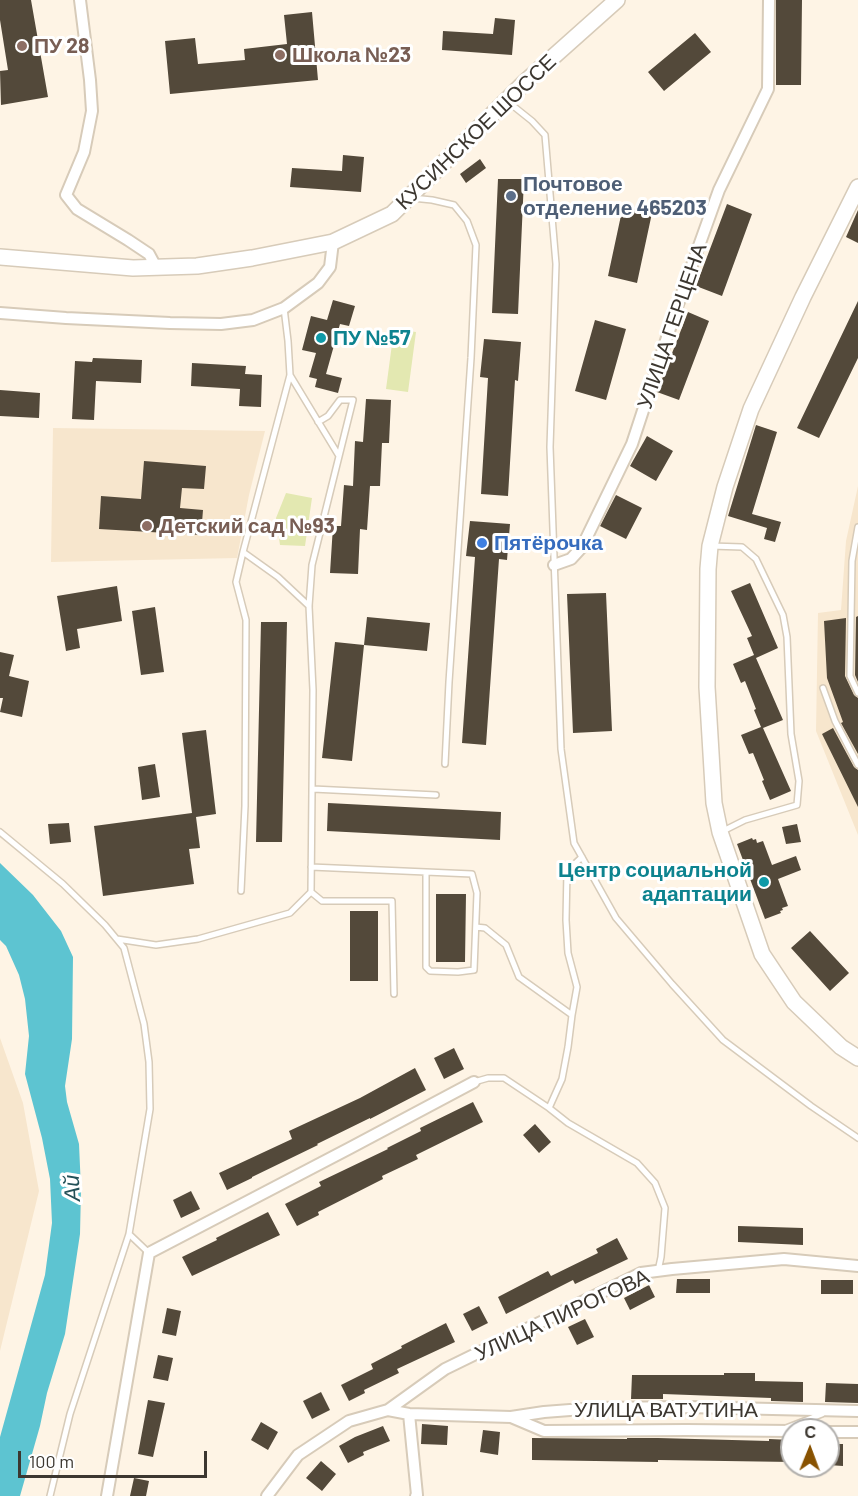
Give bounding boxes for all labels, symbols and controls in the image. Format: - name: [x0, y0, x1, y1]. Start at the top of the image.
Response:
- place label: ПУ 28: [34, 33, 89, 59]
- marker: ПУ 28: [15, 39, 29, 53]
- place label: Школа №23: [292, 42, 411, 68]
- marker: Школа №23: [273, 48, 287, 62]
- street label: КУСИНСКОЕ ШОССЕ: [391, 49, 561, 215]
- place label: Почтовое отделение 465203: [523, 171, 707, 221]
- marker: Почтовое отделение 465203: [504, 189, 518, 203]
- street label: УЛИЦА ГЕРЦЕНА: [632, 240, 712, 412]
- place label: ПУ №57: [333, 325, 411, 351]
- marker: ПУ №57: [314, 331, 328, 345]
- place label: Детский сад №93: [159, 513, 335, 539]
- marker: Детский сад №93: [140, 519, 154, 533]
- place label: Пятёрочка: [494, 530, 603, 556]
- marker: Пятёрочка: [475, 536, 489, 550]
- place label: Центр социальной адаптации: [558, 857, 752, 907]
- marker: Центр социальной адаптации: [757, 875, 771, 889]
- water label: Ай: [58, 1174, 86, 1202]
- street label: УЛИЦА ПИРОГОВА: [471, 1264, 653, 1366]
- street label: УЛИЦА ВАТУТИНА: [574, 1397, 758, 1423]
- north arrow: [780, 1418, 840, 1478]
- text: С: [804, 1422, 816, 1441]
- scale bar: [21, 1439, 210, 1477]
- text: 100 m: [29, 1450, 74, 1472]

